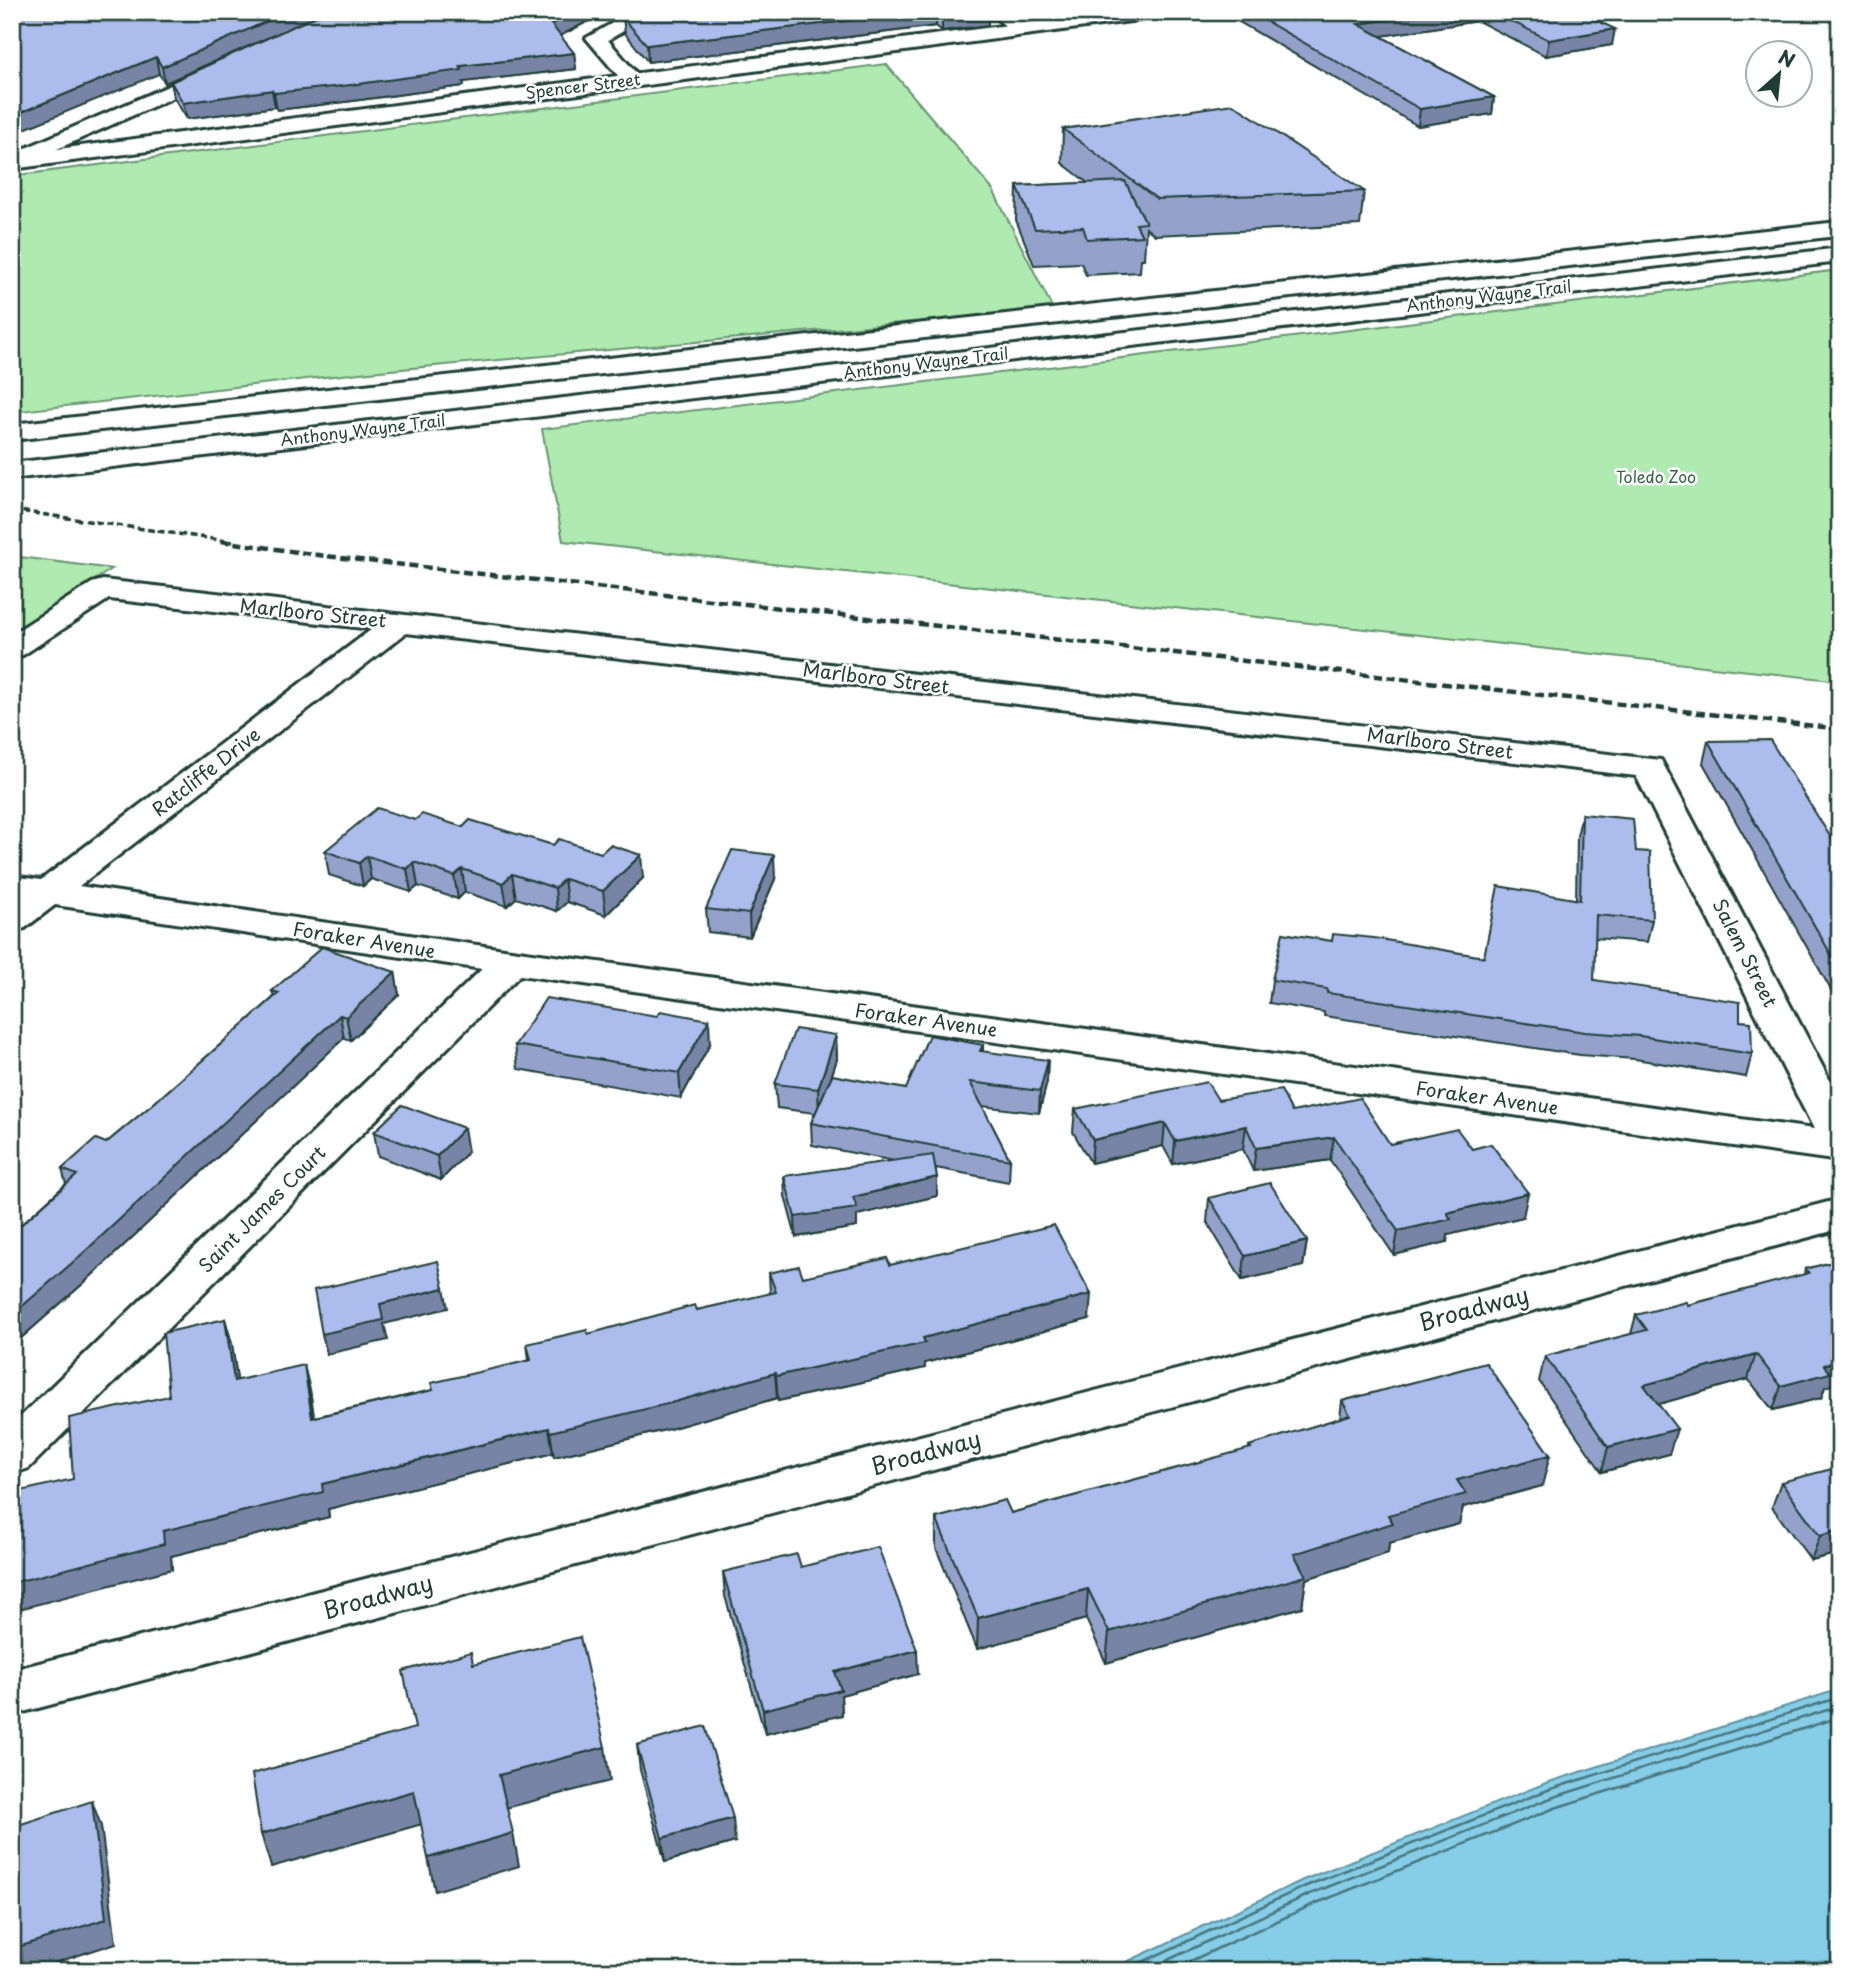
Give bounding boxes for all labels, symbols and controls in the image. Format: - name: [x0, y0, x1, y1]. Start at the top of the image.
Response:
- north arrow: [1744, 38, 1814, 108]
- text: N: [1774, 42, 1800, 74]
- street label: Spencer Street: [524, 66, 642, 104]
- street label: Anthony Wayne Trail: [1405, 273, 1573, 317]
- street label: Anthony Wayne Trail: [842, 340, 1010, 384]
- street label: Anthony Wayne Trail: [279, 407, 447, 451]
- park label: Toledo Zoo: [1616, 464, 1696, 488]
- street label: Marlboro Street: [238, 590, 388, 634]
- street label: Marlboro Street: [801, 654, 951, 700]
- street label: Marlboro Street: [1365, 719, 1515, 765]
- street label: Ratcliffe Drive: [145, 720, 266, 823]
- street label: Salem Street: [1707, 893, 1785, 1012]
- street label: Foraker Avenue: [291, 914, 437, 964]
- street label: Foraker Avenue: [853, 995, 999, 1043]
- street label: Foraker Avenue: [1414, 1073, 1560, 1121]
- street label: Saint James Court: [191, 1138, 331, 1278]
- street label: Broadway: [1415, 1276, 1532, 1339]
- street label: Broadway: [867, 1420, 984, 1483]
- street label: Broadway: [319, 1564, 436, 1627]

